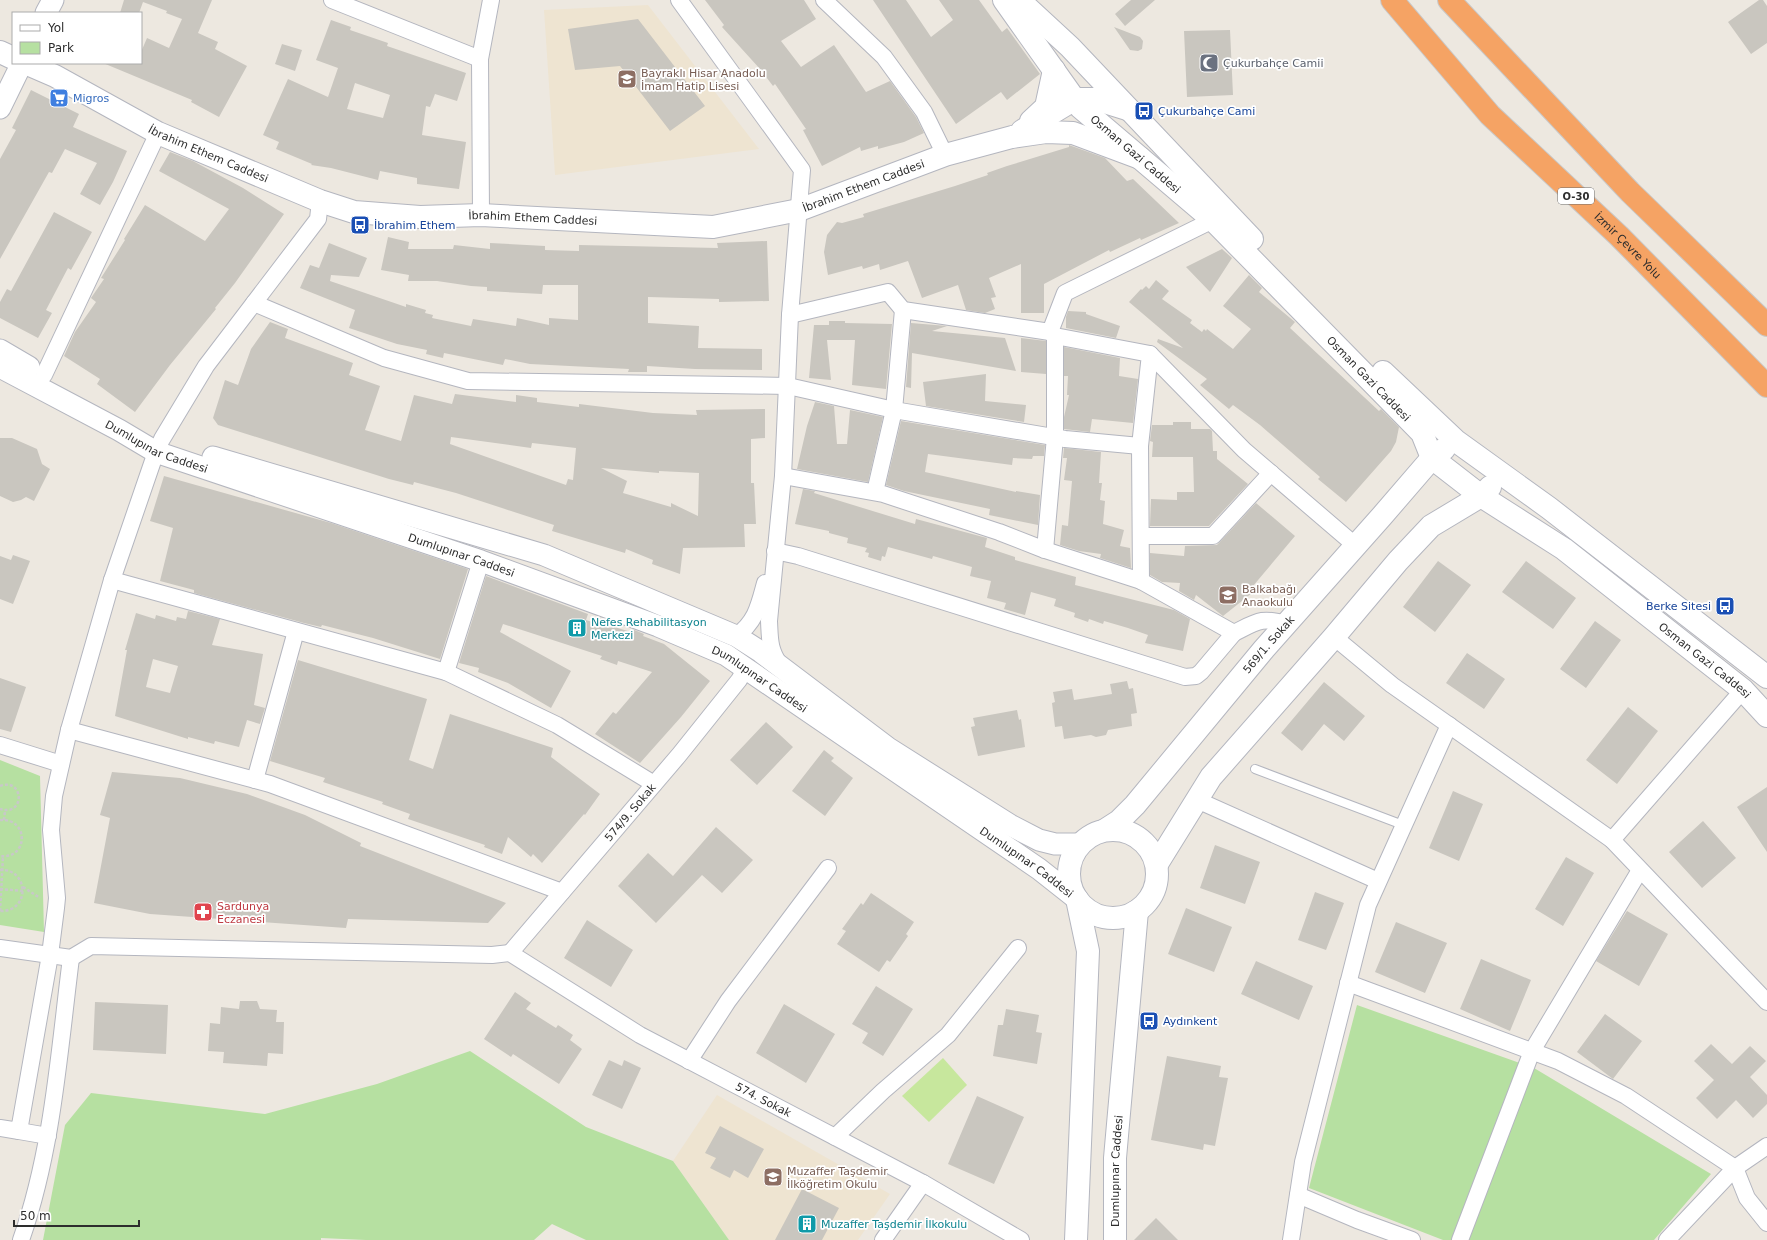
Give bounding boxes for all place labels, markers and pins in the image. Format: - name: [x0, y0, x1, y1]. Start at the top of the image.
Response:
- mosque icon: Çukurbahçe Camii: [1198, 52, 1220, 74]
- place label: Çukurbahçe Camii: [1223, 57, 1323, 70]
- place label: Bayraklı Hisar Anadolu İmam Hatip Lisesi: [641, 67, 766, 93]
- school or university icon: Bayraklı Hisar Anadolu İmam Hatip Lisesi: [616, 68, 638, 90]
- supermarket icon: Migros: [48, 87, 70, 109]
- place label: Migros: [73, 92, 110, 105]
- bus stop icon: Çukurbahçe Cami: [1133, 100, 1155, 122]
- place label: Çukurbahçe Cami: [1158, 105, 1255, 118]
- bus stop icon: İbrahim Ethem: [349, 214, 371, 236]
- place label: İbrahim Ethem: [374, 219, 455, 232]
- place label: Balkabağı Anaokulu: [1242, 583, 1296, 609]
- school or university icon: Balkabağı Anaokulu: [1217, 584, 1239, 606]
- bus stop icon: Berke Sitesi: [1714, 595, 1736, 617]
- place label: Berke Sitesi: [1646, 600, 1711, 613]
- place label: Nefes Rehabilitasyon Merkezi: [591, 616, 707, 642]
- building icon: Nefes Rehabilitasyon Merkezi: [566, 617, 588, 639]
- place label: Sardunya Eczanesi: [217, 900, 269, 926]
- pharmacy icon: Sardunya Eczanesi: [192, 901, 214, 923]
- bus stop icon: Aydınkent: [1138, 1010, 1160, 1032]
- place label: Aydınkent: [1163, 1015, 1218, 1028]
- place label: Muzaffer Taşdemir İlköğretim Okulu: [787, 1165, 888, 1191]
- school or university icon: Muzaffer Taşdemir İlköğretim Okulu: [762, 1166, 784, 1188]
- building icon: Muzaffer Taşdemir İlkokulu: [796, 1213, 818, 1235]
- place label: Muzaffer Taşdemir İlkokulu: [821, 1218, 967, 1231]

